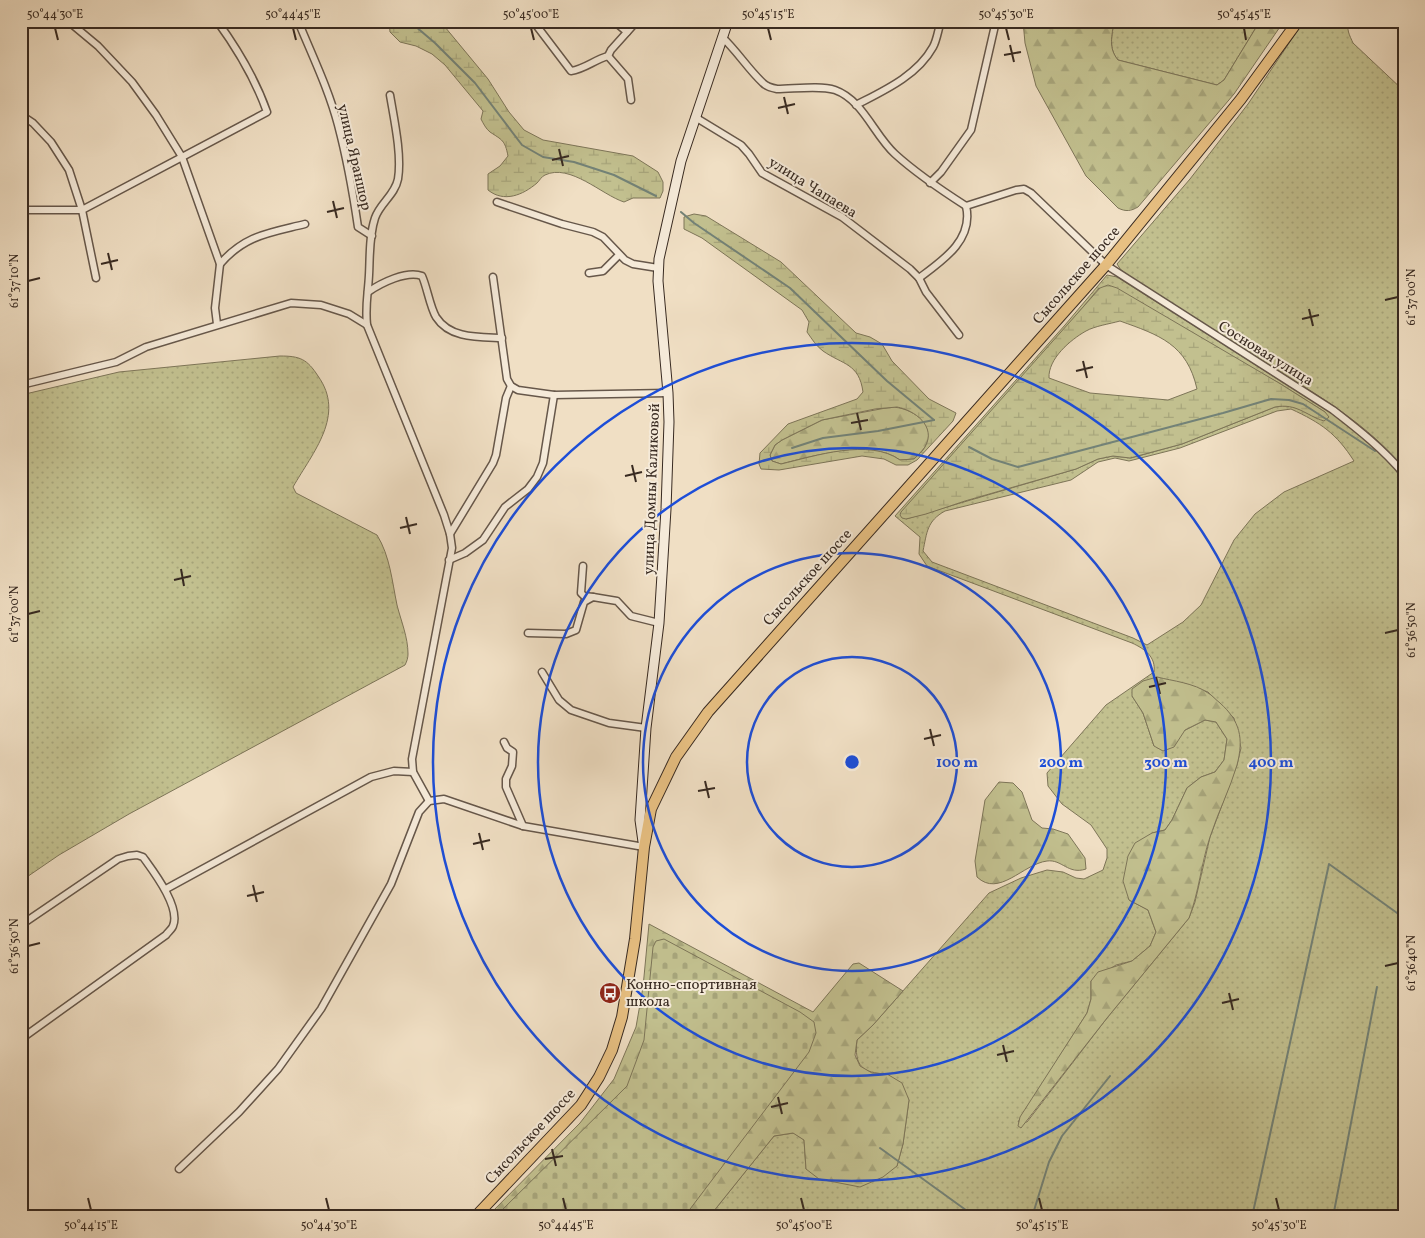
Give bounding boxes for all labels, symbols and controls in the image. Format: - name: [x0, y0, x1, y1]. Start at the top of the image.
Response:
- text: 50°44'30"E: [27, 7, 83, 23]
- text: 50°44'45"E: [265, 7, 321, 23]
- text: 50°45'00"E: [503, 7, 559, 23]
- text: 50°45'15"E: [742, 7, 794, 23]
- text: 50°45'30"E: [978, 7, 1034, 23]
- text: 50°45'45"E: [1217, 7, 1271, 23]
- street label: улица Яраншор: [331, 102, 376, 213]
- street label: улица Чапаева: [764, 153, 861, 224]
- street label: Сысольское шоссе: [1029, 222, 1126, 330]
- text: 61°37'10"N: [7, 254, 23, 308]
- text: 61°37'00"N: [1404, 269, 1420, 325]
- street label: Сосновая улица: [1214, 317, 1317, 392]
- street label: улица Домны Каликовой: [639, 403, 666, 575]
- street label: Сысольское шоссе: [759, 525, 857, 631]
- text: 61°37'00"N: [7, 586, 23, 642]
- text: 61°36'50"N: [1404, 602, 1420, 658]
- centre of rings: [843, 753, 861, 771]
- text: 100 m: [936, 753, 979, 774]
- text: 200 m: [1039, 753, 1083, 774]
- text: 300 m: [1144, 753, 1188, 774]
- text: 400 m: [1249, 753, 1294, 774]
- text: 61°36'50"N: [7, 918, 23, 974]
- text: 61°36'40"N: [1404, 935, 1420, 991]
- place label: Конно-спортивная школа: [626, 975, 757, 1013]
- bus stop icon: Конно-спортивная школа: [598, 981, 622, 1005]
- street label: Сысольское шоссе: [481, 1084, 581, 1190]
- text: 50°44'15"E: [64, 1218, 118, 1234]
- text: 50°44'30"E: [301, 1218, 357, 1234]
- text: 50°44'45"E: [538, 1218, 594, 1234]
- text: 50°45'00"E: [776, 1218, 832, 1234]
- text: 50°45'15"E: [1016, 1218, 1068, 1234]
- text: 50°45'30"E: [1251, 1218, 1307, 1234]

